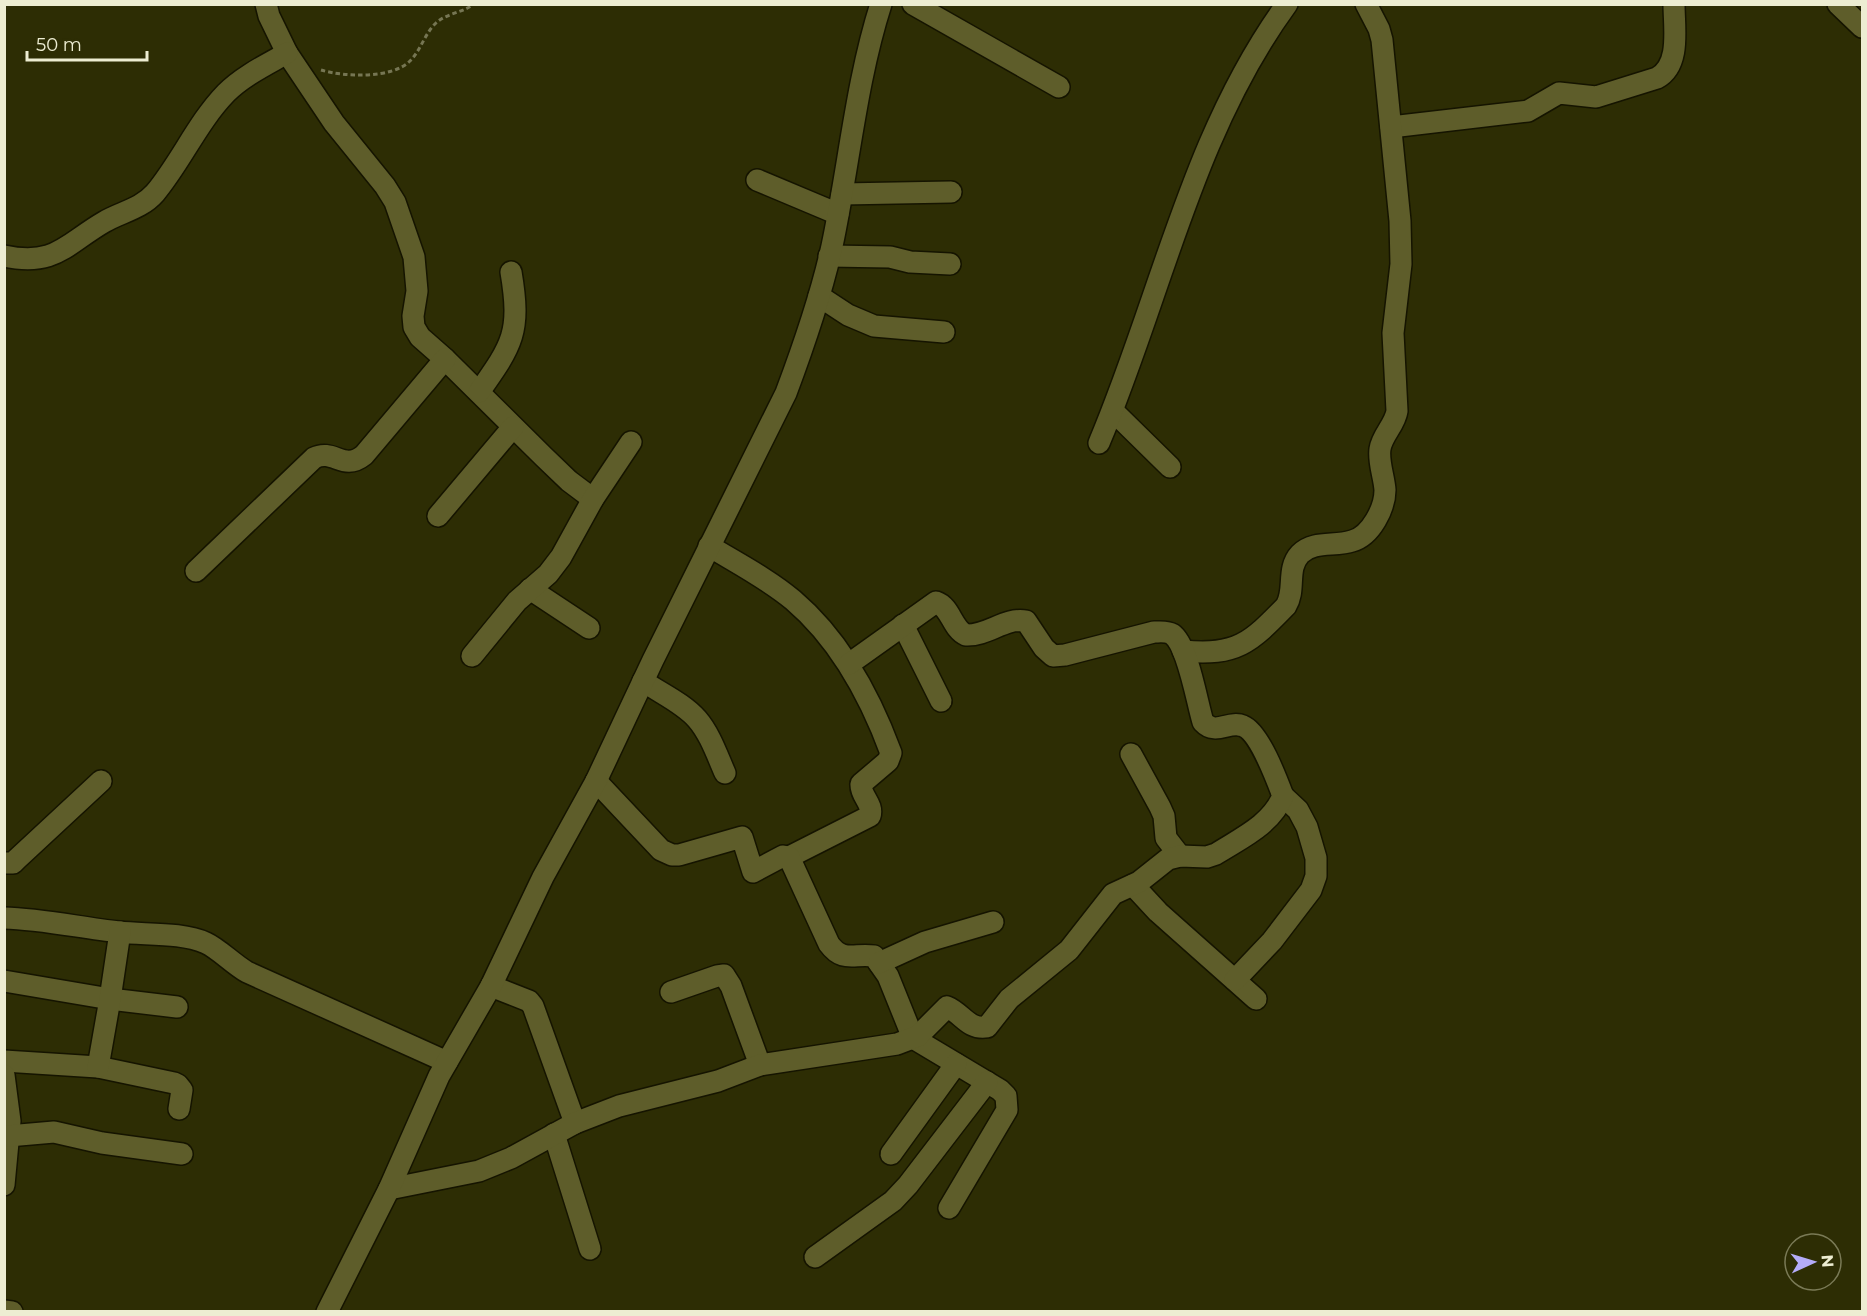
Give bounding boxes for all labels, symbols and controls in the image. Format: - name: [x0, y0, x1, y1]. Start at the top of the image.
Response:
- scale bar: [27, 24, 147, 62]
- text: 50 m: [36, 34, 82, 56]
- north arrow: [1783, 1232, 1843, 1292]
- text: N: [1818, 1254, 1837, 1268]

